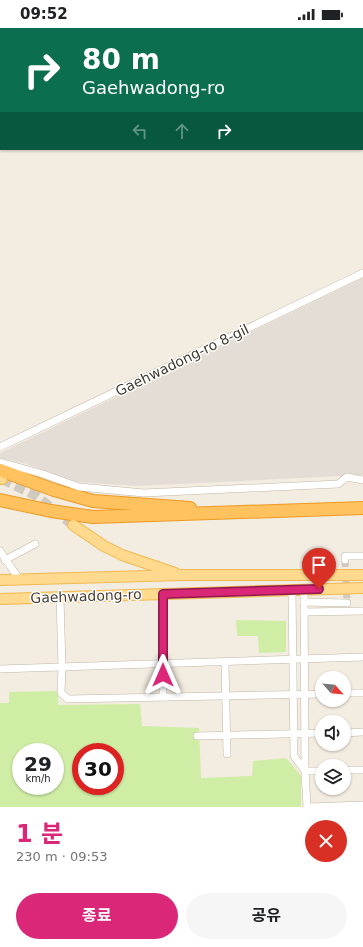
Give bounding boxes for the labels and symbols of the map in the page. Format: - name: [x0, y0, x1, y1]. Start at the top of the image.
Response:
- street label: Gaehwadong-ro 8-gil: [113, 321, 251, 399]
- pin: [302, 548, 336, 589]
- street label: Gaehwadong-ro: [30, 586, 142, 606]
- position arrow: [142, 654, 184, 696]
- north arrow: [315, 671, 351, 707]
- speed limit sign: 30: [72, 743, 124, 795]

